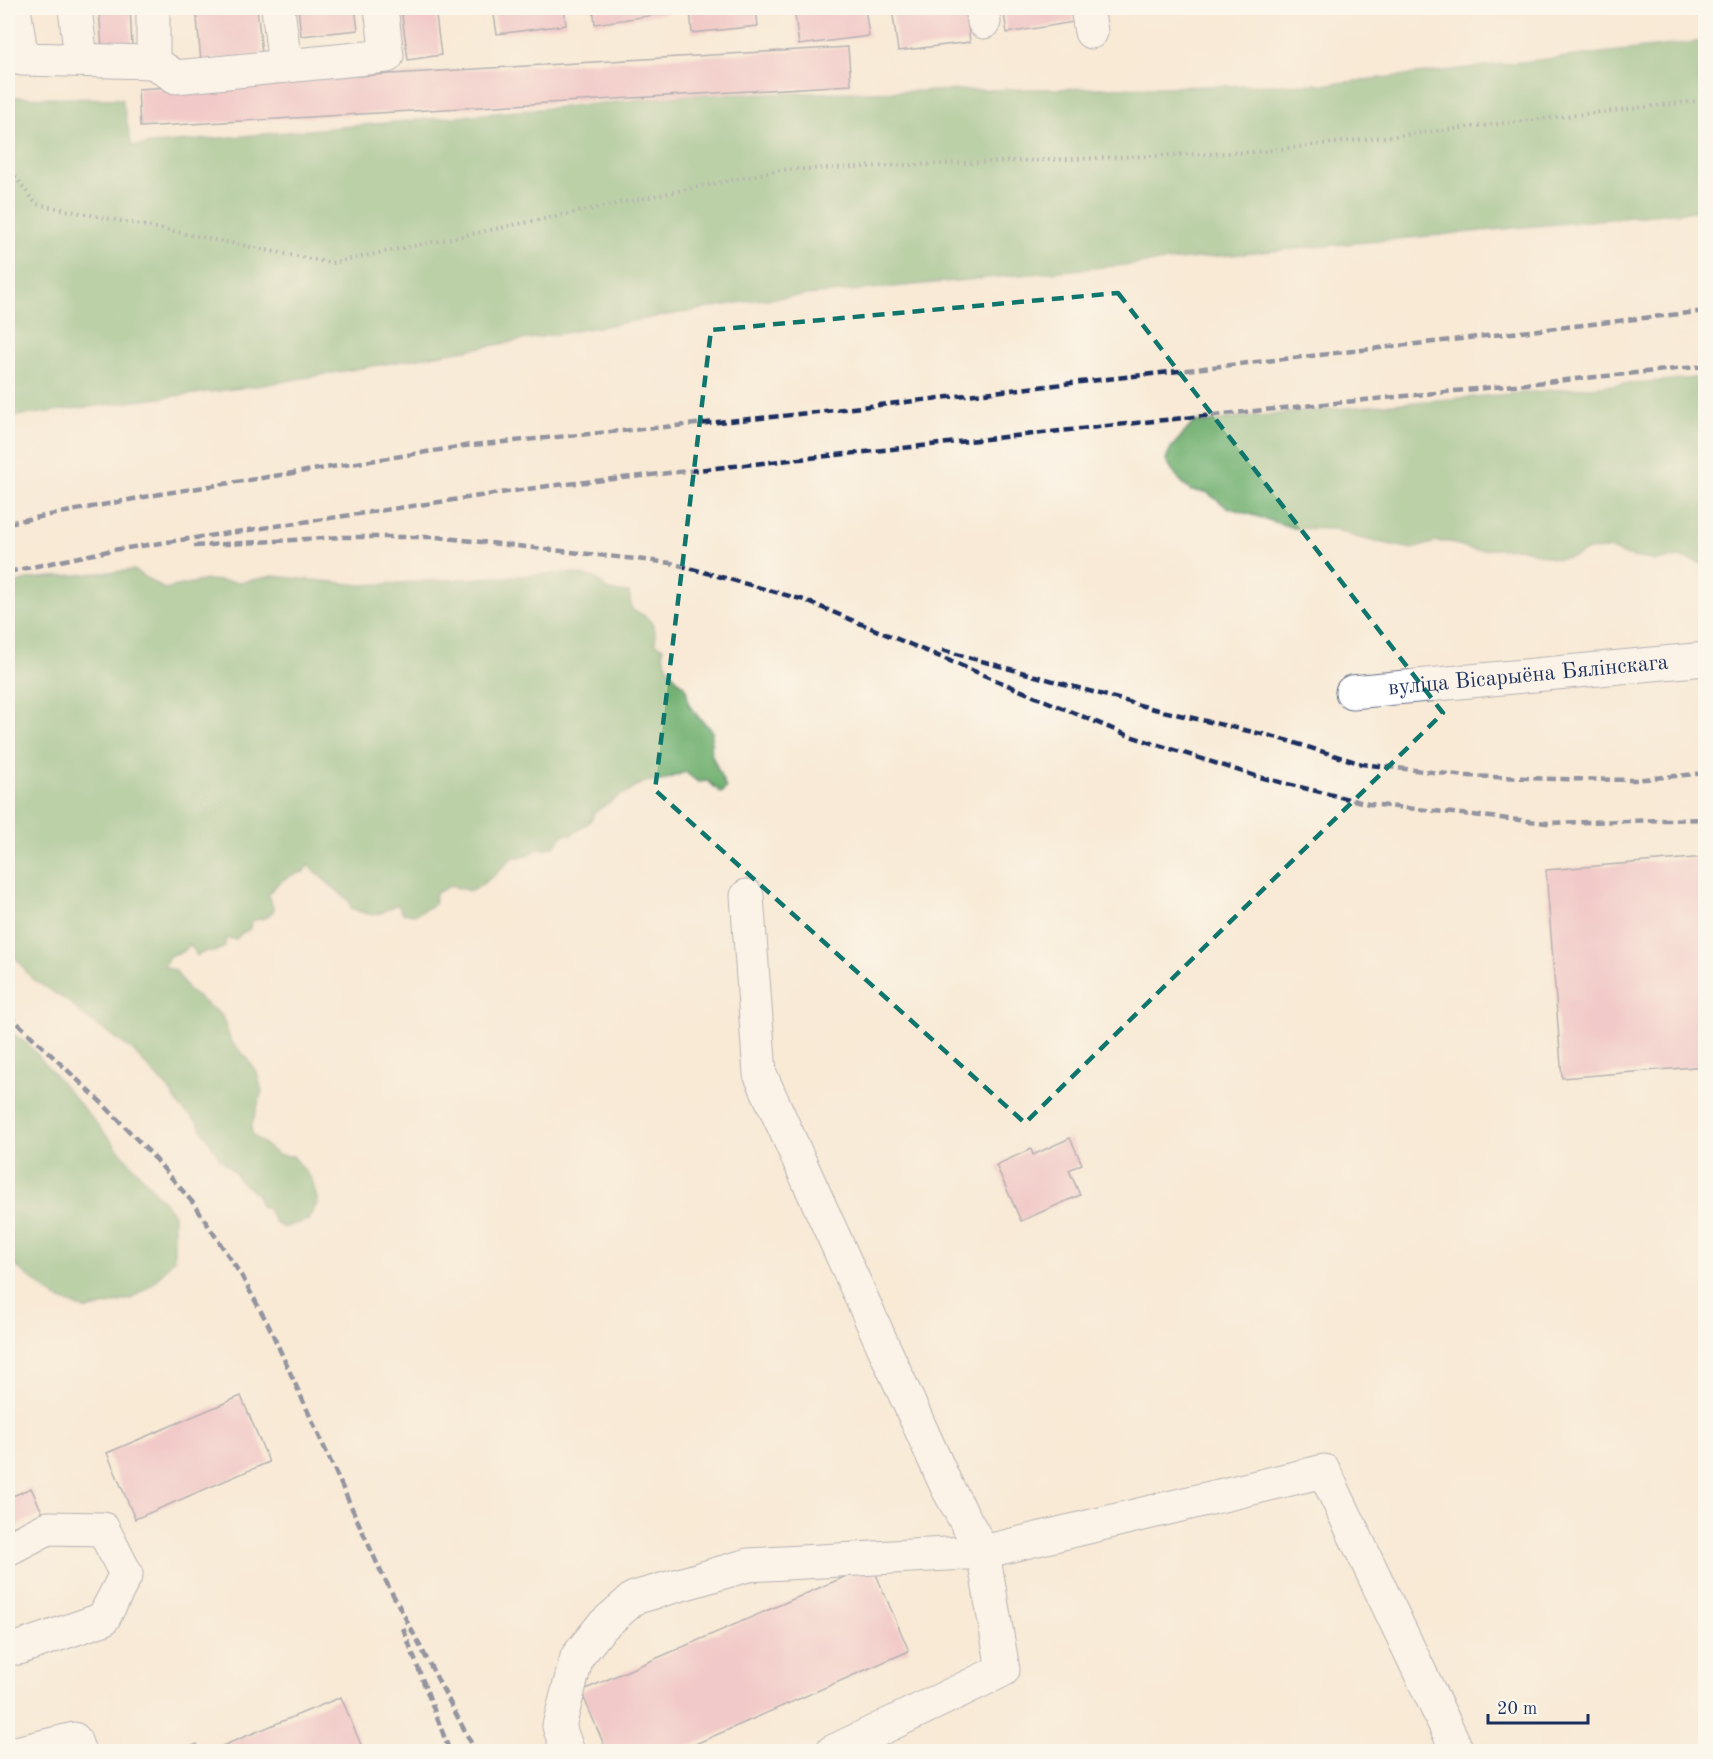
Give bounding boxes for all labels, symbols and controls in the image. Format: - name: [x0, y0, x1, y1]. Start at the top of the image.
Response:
- street label: вуліца Вісарыёна Бялінскага: [1387, 652, 1669, 700]
- scale bar: [1488, 1687, 1588, 1725]
- text: 20 m: [1497, 1700, 1537, 1718]

